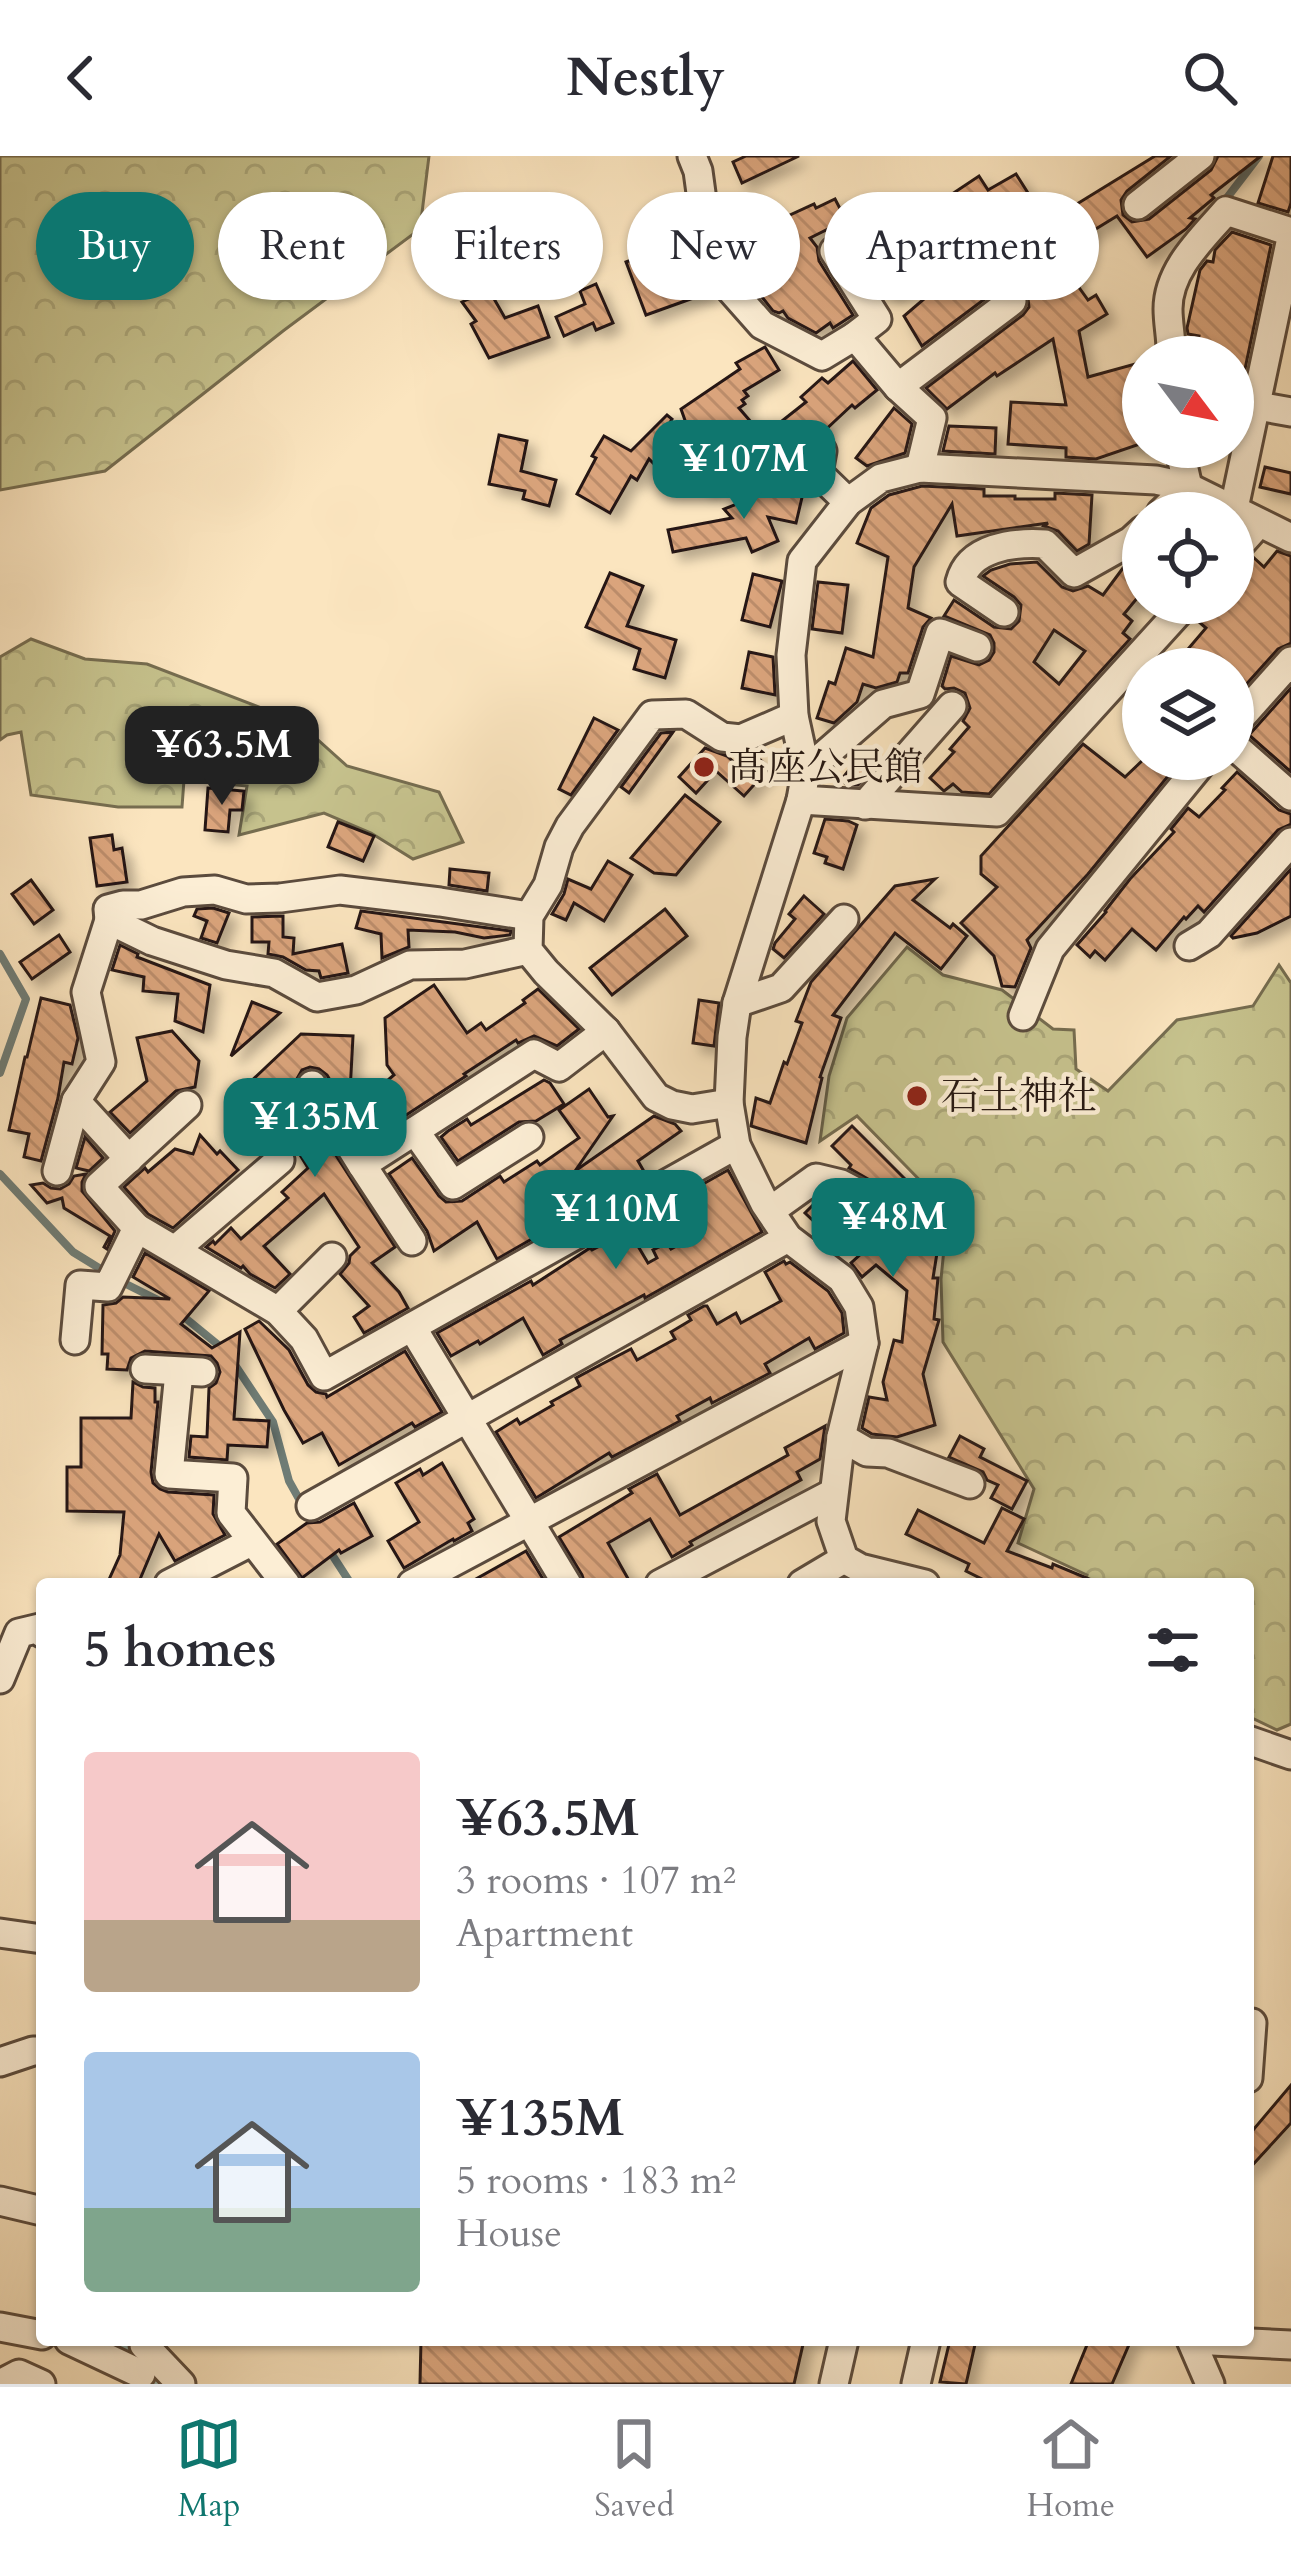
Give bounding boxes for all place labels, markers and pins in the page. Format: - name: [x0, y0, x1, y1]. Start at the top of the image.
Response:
- pin: ¥107M: [660, 420, 828, 522]
- pin: ¥63.5M: [124, 706, 320, 808]
- place label: 髙座公民館: [728, 741, 923, 794]
- marker: 髙座公民館: [691, 754, 717, 780]
- place label: 石土神社: [941, 1070, 1097, 1123]
- pin: ¥135M: [231, 1078, 399, 1180]
- marker: 石土神社: [904, 1083, 930, 1109]
- pin: ¥110M: [532, 1170, 700, 1272]
- pin: ¥48M: [822, 1178, 964, 1280]

